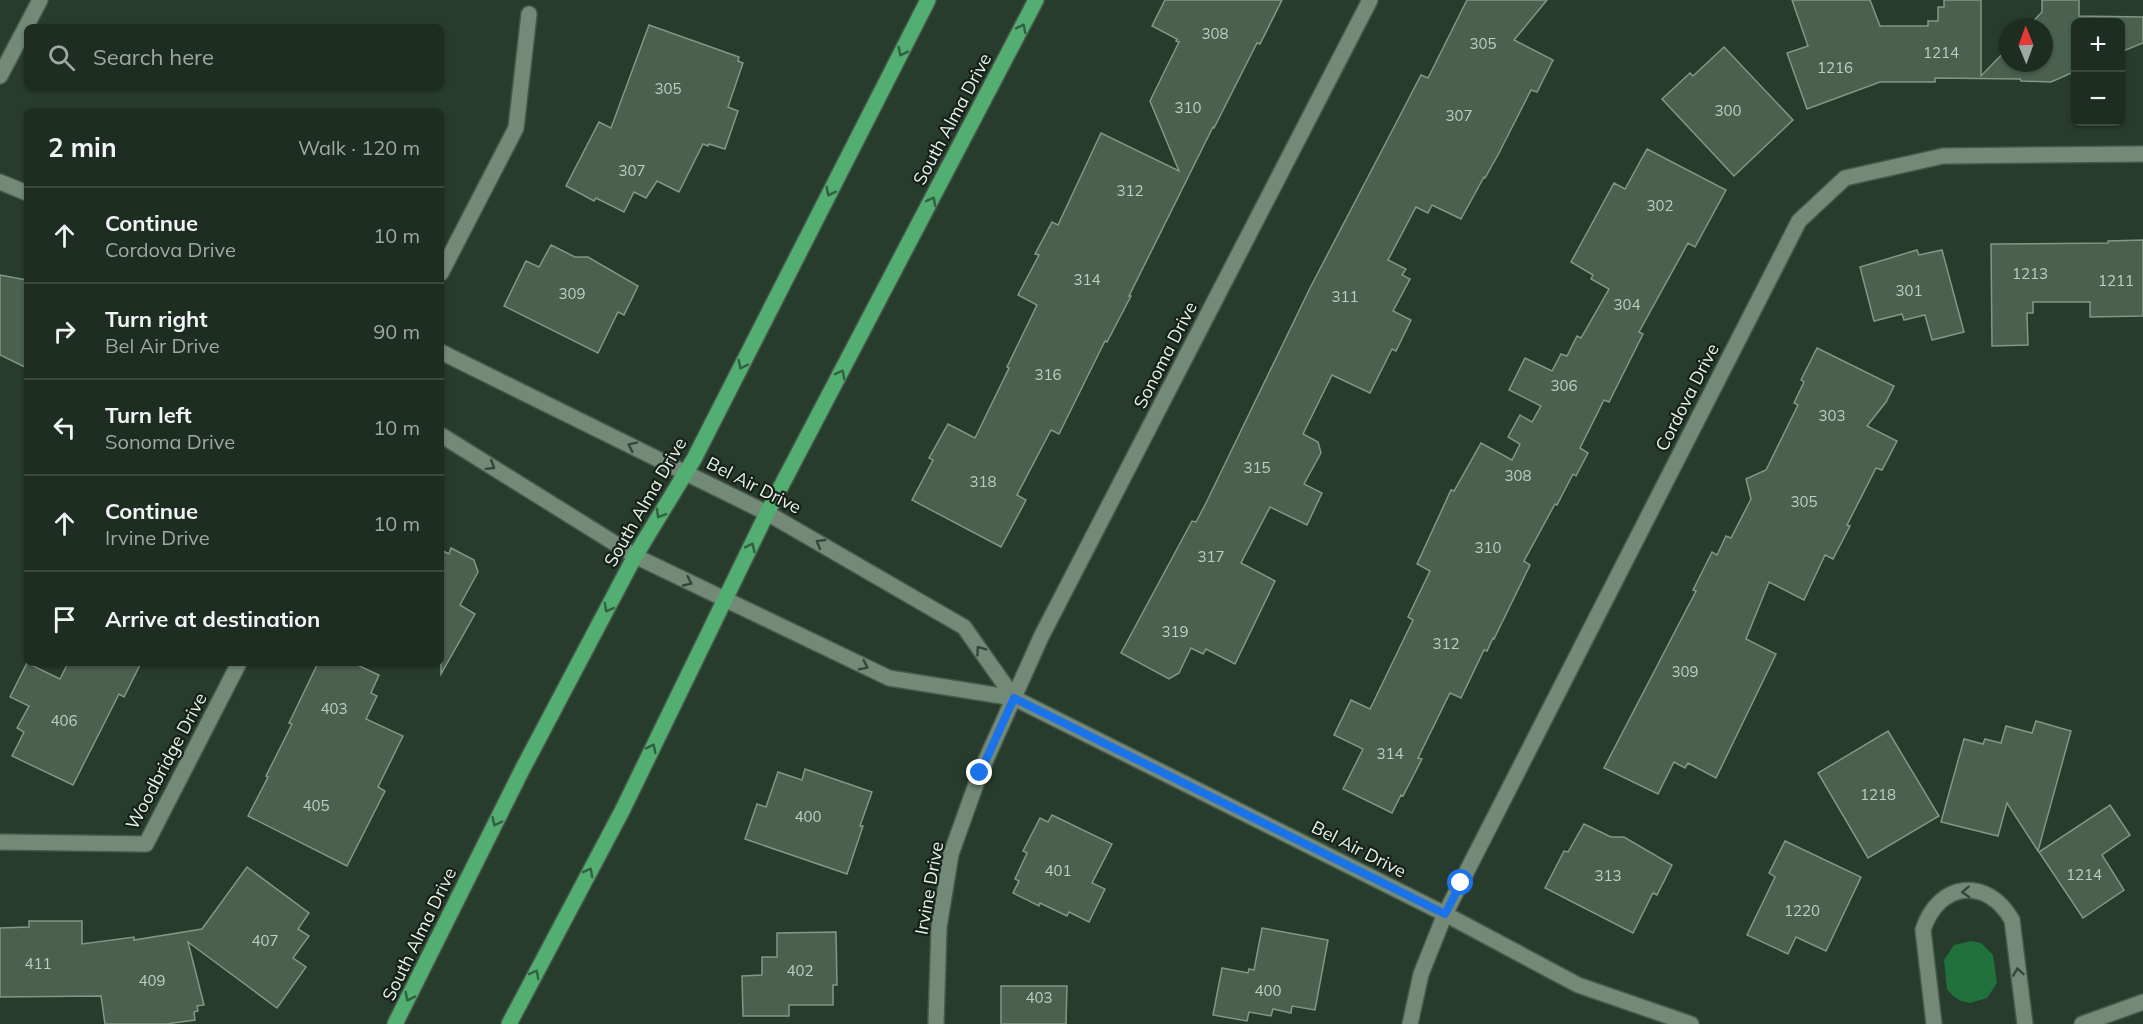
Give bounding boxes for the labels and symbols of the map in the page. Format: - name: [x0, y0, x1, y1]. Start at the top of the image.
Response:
- north arrow: [1999, 18, 2053, 72]
- one-way arrow: [1014, 23, 1026, 34]
- house number: 308: [1201, 24, 1229, 43]
- house number: 305: [1469, 34, 1497, 53]
- house number: 1214: [1923, 43, 1959, 62]
- one-way arrow: [897, 46, 909, 57]
- street label: South Alma Drive: [908, 49, 996, 189]
- house number: 1216: [1817, 58, 1853, 77]
- house number: 305: [654, 79, 682, 98]
- house number: 310: [1174, 98, 1202, 117]
- house number: 300: [1714, 101, 1742, 120]
- house number: 307: [1445, 106, 1473, 125]
- house number: 307: [618, 161, 646, 180]
- house number: 312: [1116, 181, 1144, 200]
- one-way arrow: [826, 185, 838, 196]
- one-way arrow: [924, 196, 936, 207]
- house number: 302: [1646, 196, 1674, 215]
- house number: 1213: [2012, 264, 2048, 283]
- house number: 314: [1073, 270, 1101, 289]
- house number: 1211: [2098, 271, 2134, 290]
- house number: 301: [1895, 281, 1923, 300]
- house number: 309: [558, 284, 586, 303]
- house number: 311: [1331, 287, 1359, 306]
- house number: 304: [1613, 295, 1641, 314]
- street label: Sonoma Drive: [1128, 298, 1202, 412]
- street label: Cordova Drive: [1650, 339, 1724, 455]
- one-way arrow: [738, 359, 749, 370]
- house number: 316: [1034, 365, 1062, 384]
- one-way arrow: [834, 370, 845, 380]
- house number: 306: [1550, 376, 1578, 395]
- house number: 303: [1818, 406, 1846, 425]
- street label: South Alma Drive: [599, 433, 691, 571]
- one-way arrow: [628, 442, 639, 453]
- street label: Bel Air Drive: [703, 451, 805, 519]
- house number: 315: [1243, 458, 1271, 477]
- one-way arrow: [485, 459, 495, 471]
- house number: 308: [1504, 466, 1532, 485]
- house number: 318: [969, 472, 997, 491]
- house number: 305: [1790, 492, 1818, 511]
- one-way arrow: [656, 508, 667, 518]
- one-way arrow: [816, 538, 826, 550]
- house number: 310: [1474, 538, 1502, 557]
- one-way arrow: [744, 542, 755, 553]
- house number: 317: [1197, 547, 1225, 566]
- one-way arrow: [682, 574, 693, 586]
- one-way arrow: [604, 602, 615, 612]
- house number: 319: [1161, 622, 1189, 641]
- house number: 312: [1432, 634, 1460, 653]
- one-way arrow: [976, 646, 987, 657]
- one-way arrow: [858, 658, 869, 670]
- house number: 309: [1671, 662, 1699, 681]
- street label: Woodbridge Drive: [120, 689, 212, 833]
- house number: 403: [320, 699, 348, 718]
- house number: 406: [50, 711, 78, 730]
- one-way arrow: [645, 743, 657, 754]
- house number: 314: [1376, 744, 1404, 763]
- route end: [966, 759, 992, 785]
- house number: 1218: [1860, 785, 1896, 804]
- house number: 405: [302, 796, 330, 815]
- house number: 400: [794, 807, 822, 826]
- street label: Bel Air Drive: [1308, 815, 1410, 883]
- one-way arrow: [491, 816, 503, 827]
- street label: Irvine Drive: [910, 840, 948, 936]
- house number: 401: [1044, 861, 1072, 880]
- street label: South Alma Drive: [377, 863, 461, 1005]
- house number: 1214: [2066, 865, 2102, 884]
- house number: 313: [1594, 866, 1622, 885]
- one-way arrow: [582, 868, 593, 878]
- route start: [1447, 869, 1473, 895]
- one-way arrow: [1961, 885, 1970, 898]
- house number: 1220: [1784, 901, 1820, 920]
- house number: 407: [251, 931, 279, 950]
- house number: 411: [24, 954, 52, 973]
- house number: 402: [786, 961, 814, 980]
- one-way arrow: [2013, 968, 2025, 977]
- one-way arrow: [528, 969, 539, 980]
- house number: 409: [138, 971, 166, 990]
- house number: 400: [1254, 981, 1282, 1000]
- house number: 403: [1025, 988, 1053, 1007]
- one-way arrow: [405, 991, 416, 1001]

